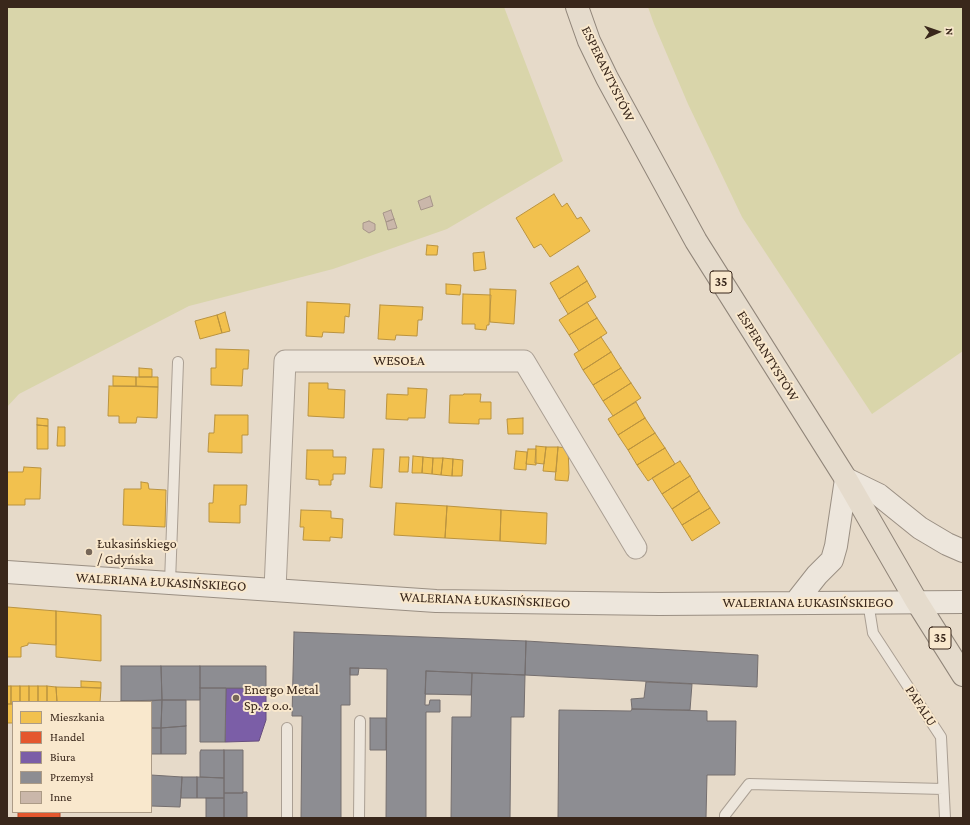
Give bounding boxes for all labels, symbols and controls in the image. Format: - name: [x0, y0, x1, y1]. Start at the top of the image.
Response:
- north arrow: [918, 12, 958, 52]
- street label: ESPERANTYSTÓW: [578, 24, 638, 124]
- text: N: [944, 28, 956, 36]
- road number: 35: [710, 271, 732, 293]
- street label: ESPERANTYSTÓW: [733, 307, 803, 405]
- street label: WESOŁA: [373, 353, 425, 369]
- place label: Łukasińskiego / Gdyńska: [97, 536, 177, 568]
- marker: Łukasińskiego / Gdyńska: [84, 547, 94, 557]
- street label: WALERIANA ŁUKASIŃSKIEGO: [75, 569, 247, 595]
- street label: WALERIANA ŁUKASIŃSKIEGO: [399, 589, 571, 611]
- street label: WALERIANA ŁUKASIŃSKIEGO: [723, 595, 893, 611]
- road number: 35: [929, 627, 951, 649]
- place label: Energo Metal Sp. z o.o.: [244, 682, 319, 714]
- street label: PAFALU: [902, 683, 940, 729]
- marker: Energo Metal Sp. z o.o.: [231, 693, 241, 703]
- legend: [12, 701, 152, 813]
- text: Mieszkania: [50, 710, 105, 724]
- text: Handel: [50, 730, 85, 744]
- text: Biura: [50, 750, 76, 764]
- text: Przemysł: [50, 770, 94, 784]
- text: Inne: [50, 790, 72, 804]

